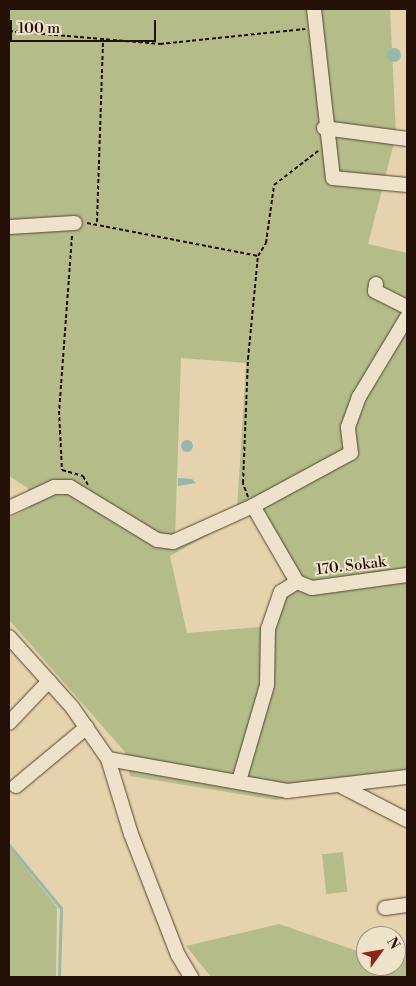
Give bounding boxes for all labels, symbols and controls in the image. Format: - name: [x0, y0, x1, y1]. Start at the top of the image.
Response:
- scale bar: [12, 10, 159, 42]
- text: 100 m: [18, 19, 60, 38]
- street label: 170. Sokak: [315, 553, 387, 579]
- north arrow: [356, 926, 406, 976]
- text: N: [382, 934, 403, 953]

